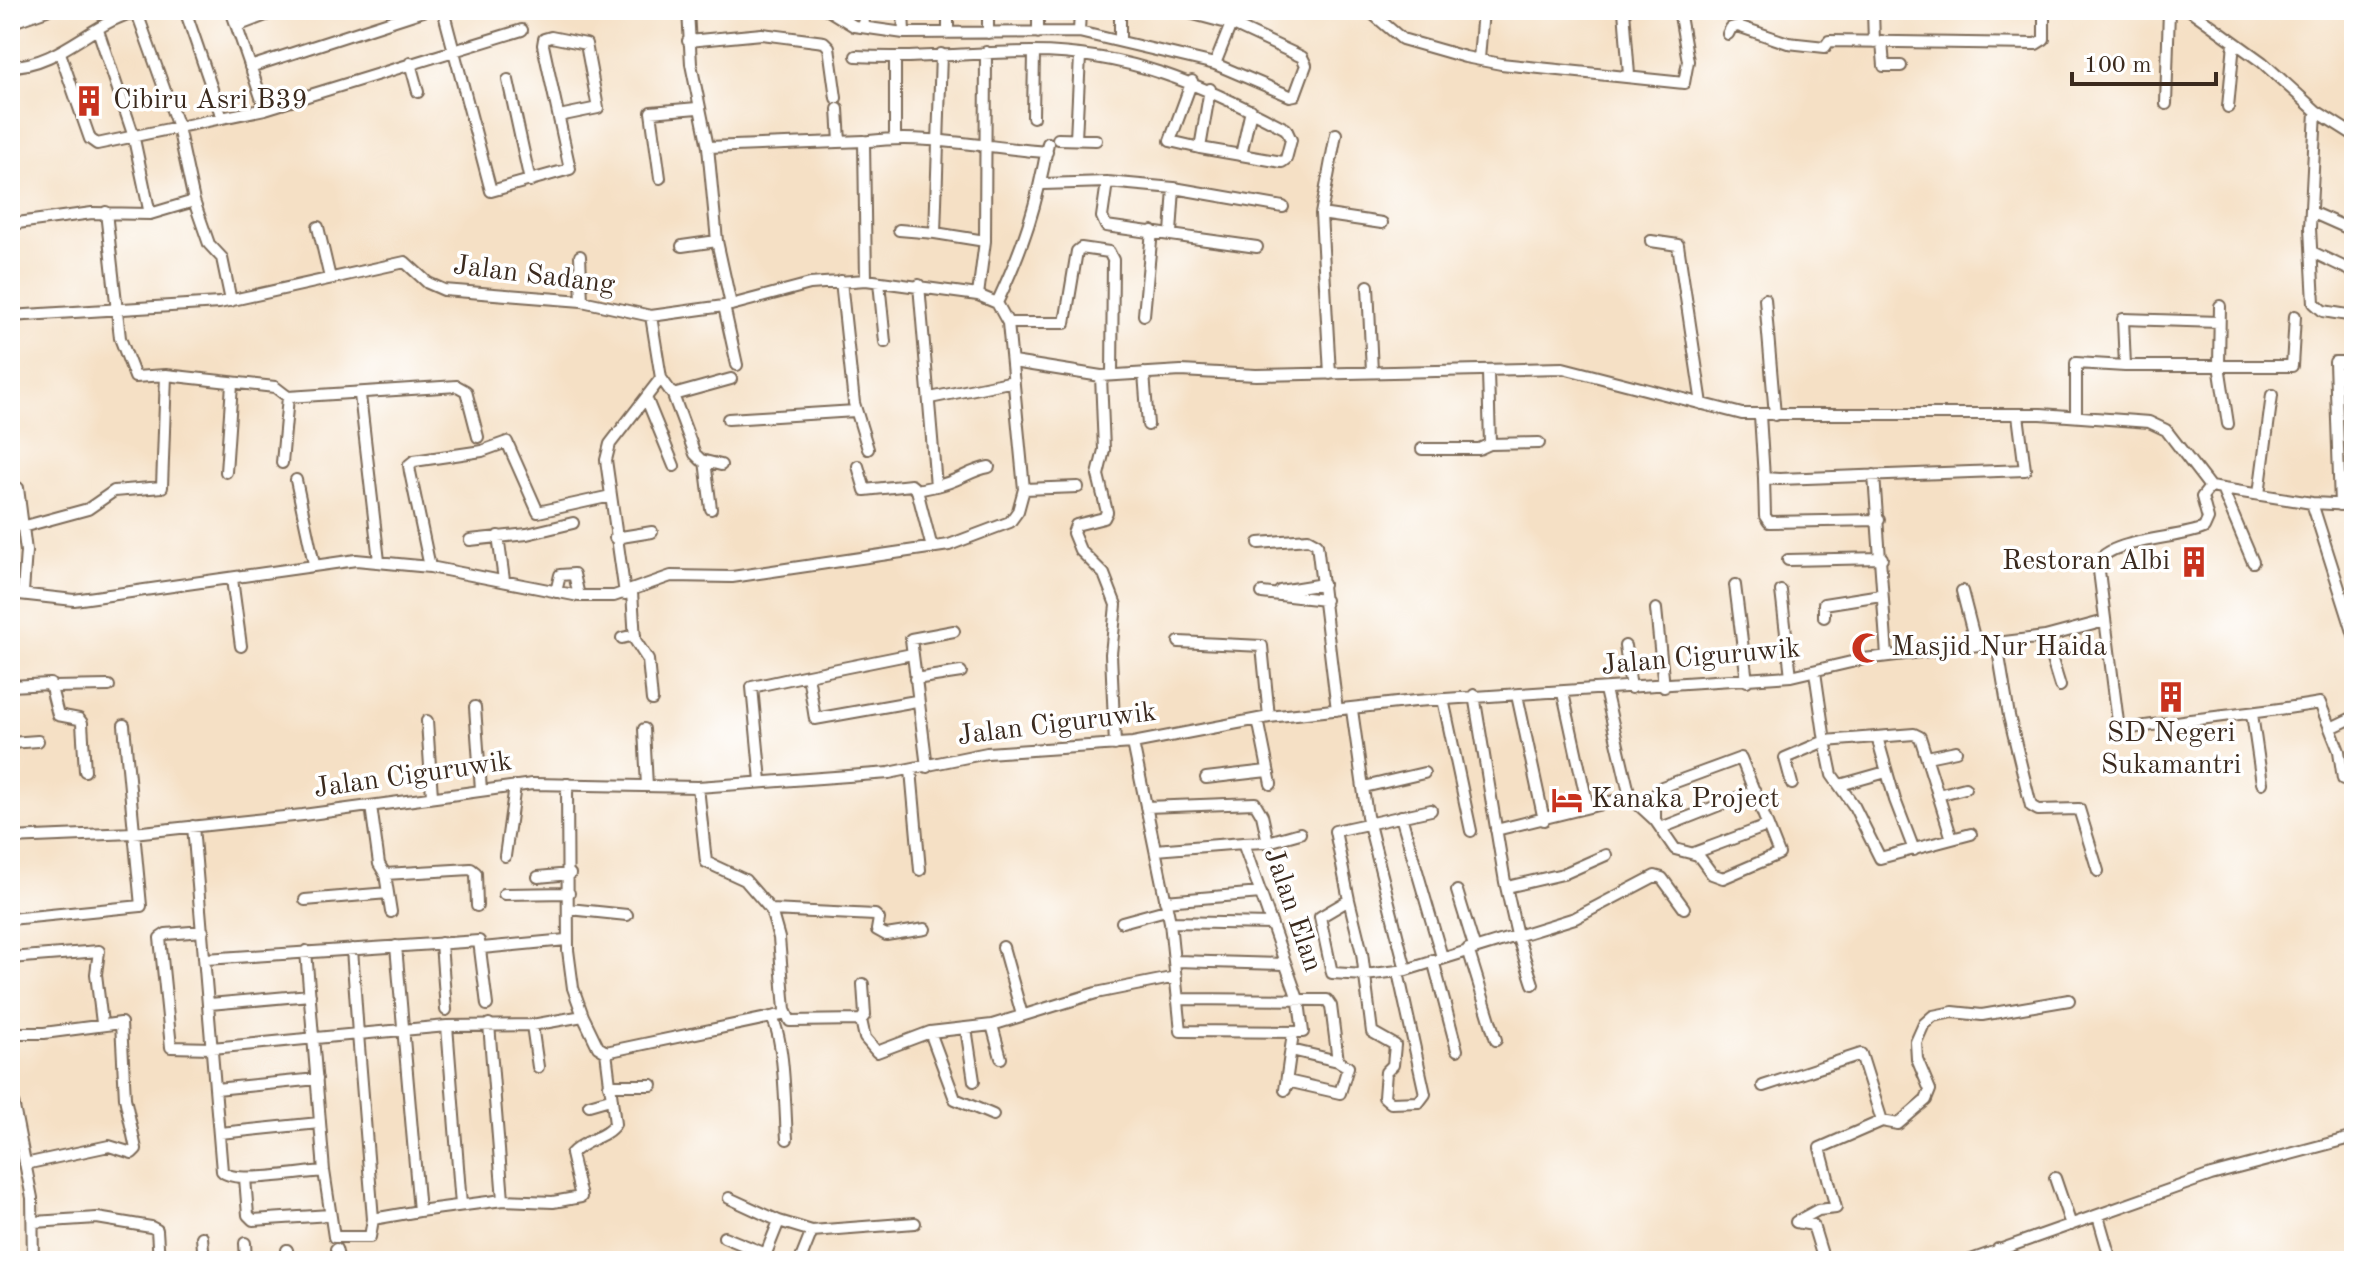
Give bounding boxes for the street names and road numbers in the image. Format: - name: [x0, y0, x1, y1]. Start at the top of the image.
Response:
- street label: Jalan Sadang: [451, 252, 617, 300]
- street label: Jalan Ciguruwik: [1600, 635, 1802, 681]
- street label: Jalan Ciguruwik: [956, 699, 1158, 751]
- street label: Jalan Ciguruwik: [312, 748, 514, 804]
- street label: Jalan Elan: [1258, 844, 1326, 976]

